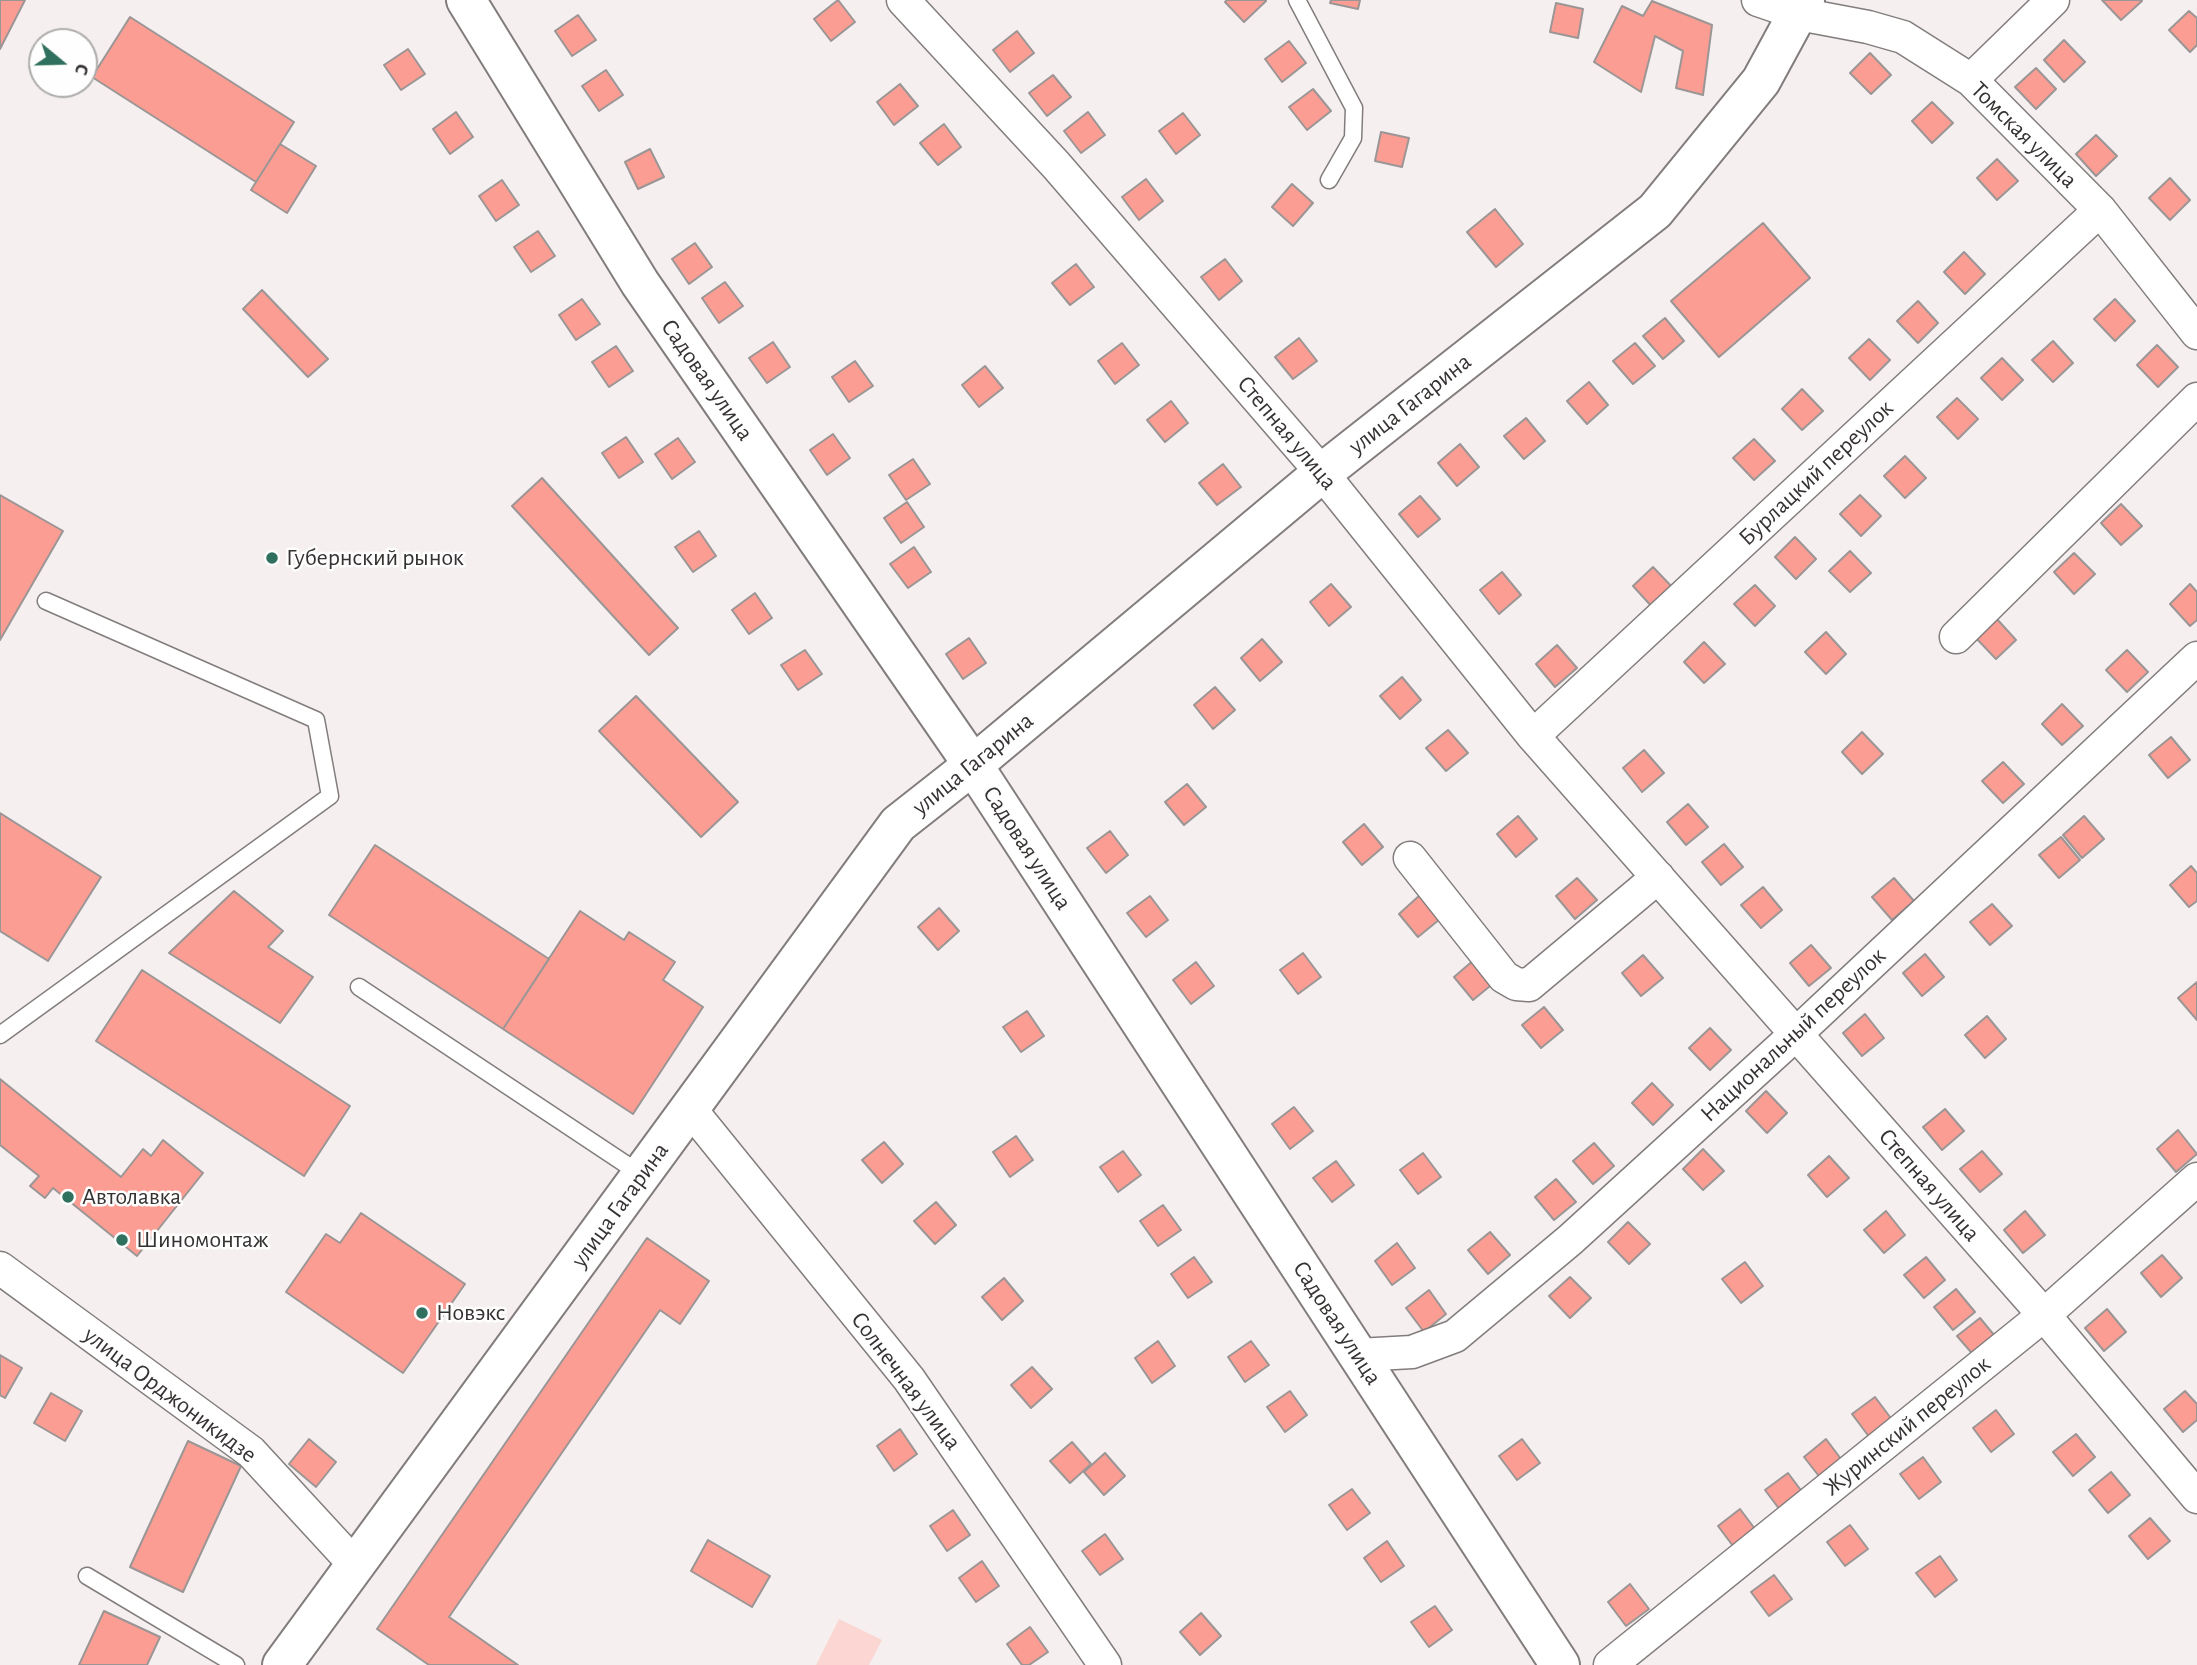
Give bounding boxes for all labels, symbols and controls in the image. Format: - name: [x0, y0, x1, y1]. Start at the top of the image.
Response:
- north arrow: [28, 28, 98, 98]
- text: С: [71, 61, 92, 77]
- street label: Томская улица: [1965, 76, 2083, 194]
- street label: Садовая улица: [654, 314, 760, 446]
- street label: улица Гагарина: [1343, 347, 1477, 461]
- street label: Степная улица: [1231, 370, 1343, 496]
- street label: Бурлацкий переулок: [1733, 394, 1899, 552]
- place label: Губернский рынок: [286, 544, 464, 572]
- marker: Губернский рынок: [264, 550, 280, 566]
- street label: улица Гагарина: [907, 706, 1039, 822]
- street label: Садовая улица: [976, 781, 1078, 915]
- street label: Национальный переулок: [1694, 942, 1892, 1128]
- street label: Степная улица: [1872, 1123, 1986, 1247]
- street label: улица Гагарина: [565, 1137, 675, 1273]
- place label: Автолавка: [82, 1183, 181, 1211]
- marker: Автолавка: [60, 1189, 76, 1205]
- place label: Шиномонтаж: [136, 1226, 269, 1254]
- marker: Шиномонтаж: [114, 1232, 130, 1248]
- street label: Садовая улица: [1286, 1256, 1388, 1390]
- place label: Новэкс: [436, 1299, 506, 1327]
- marker: Новэкс: [414, 1305, 430, 1321]
- street label: Солнечная улица: [845, 1306, 967, 1456]
- street label: улица Орджоникидзе: [78, 1321, 262, 1469]
- street label: Журинский переулок: [1818, 1350, 1996, 1502]

